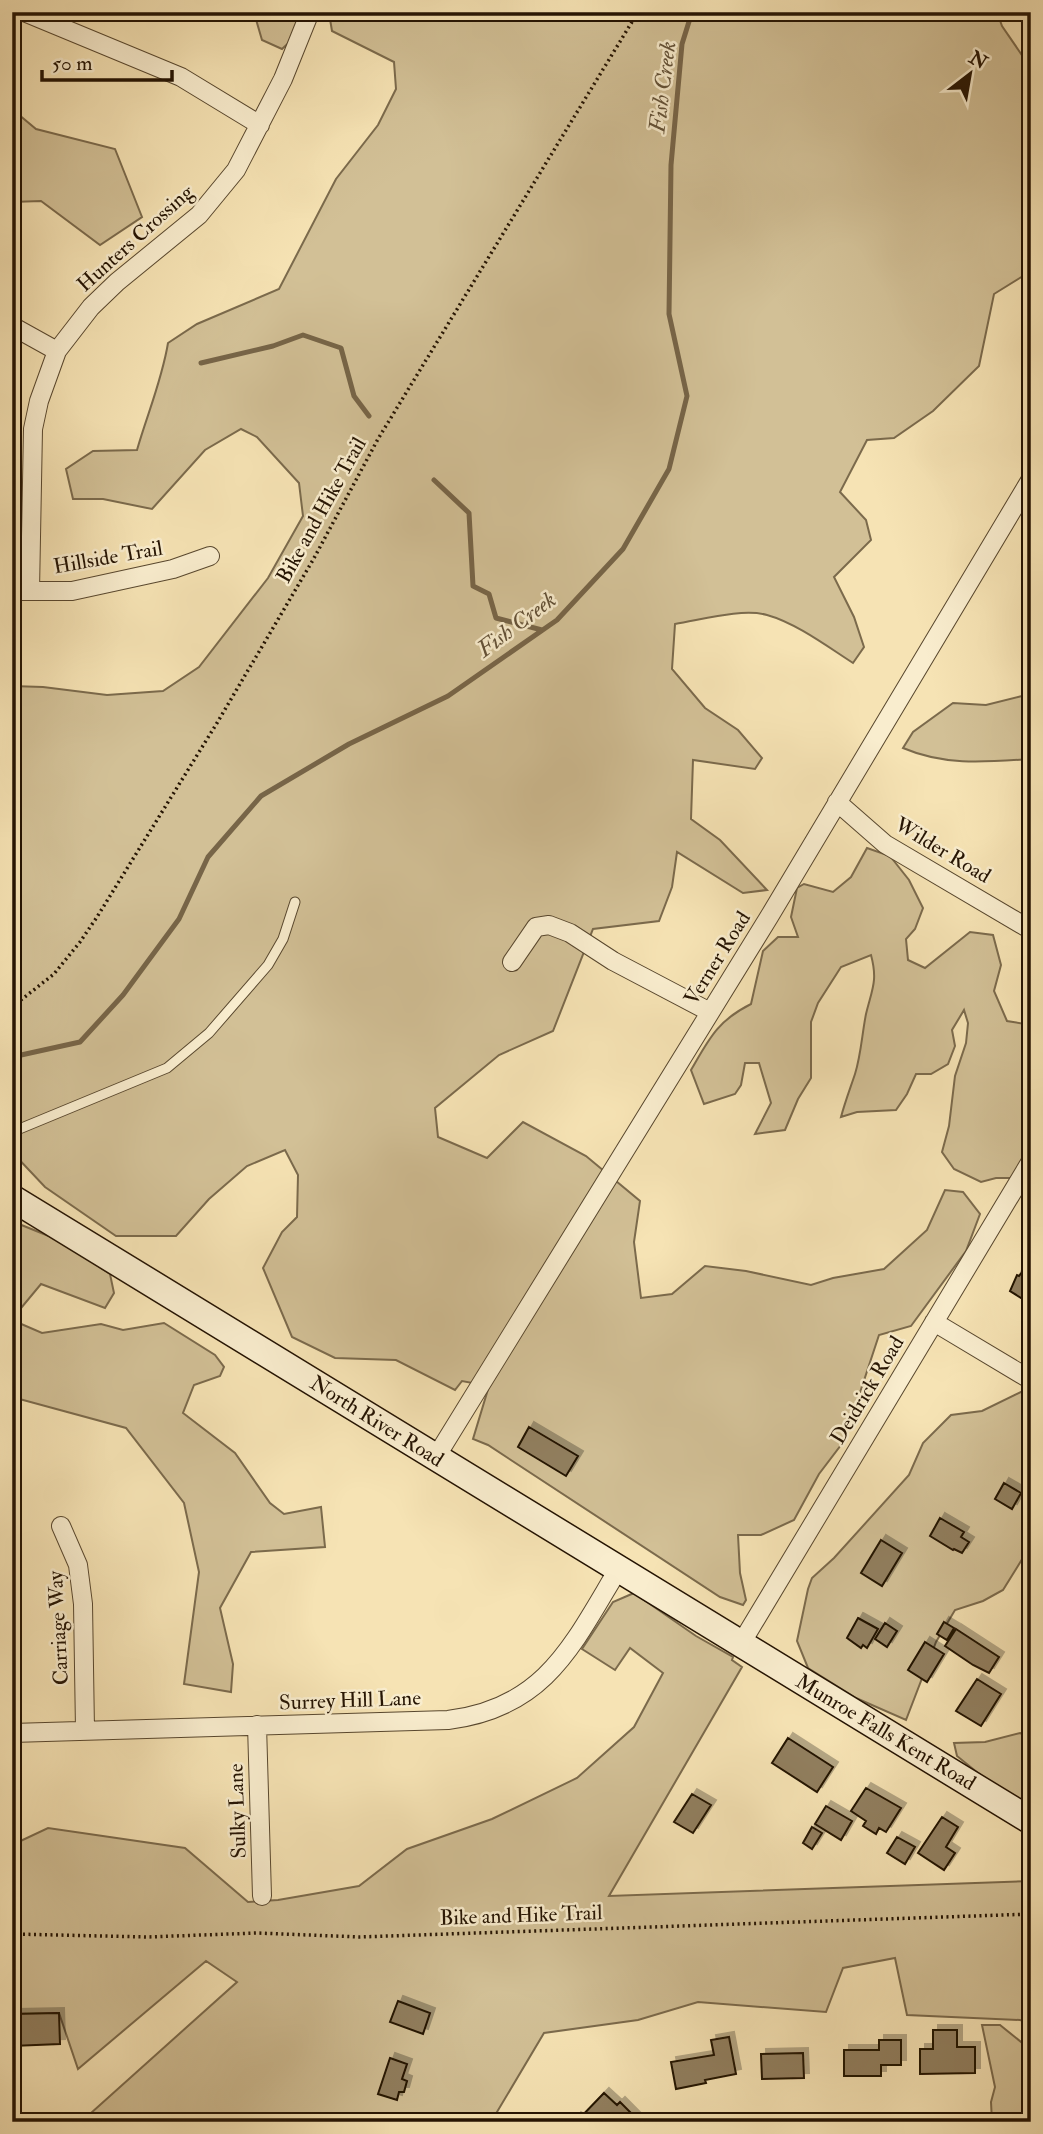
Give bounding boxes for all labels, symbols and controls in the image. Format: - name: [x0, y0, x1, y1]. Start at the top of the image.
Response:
- scale bar: [42, 38, 172, 82]
- north arrow: [934, 38, 1004, 108]
- water label: Fish Creek: [642, 40, 682, 135]
- text: N: [964, 45, 993, 75]
- text: 50 m: [52, 50, 93, 77]
- street label: Hunters Crossing: [71, 178, 200, 298]
- street label: Bike and Hike Trail: [270, 432, 373, 588]
- street label: Hillside Trail: [51, 534, 165, 580]
- water label: Fish Creek: [470, 585, 562, 664]
- street label: Wilder Road: [889, 811, 996, 890]
- street label: Verner Road: [678, 906, 757, 1010]
- street label: Deidrick Road: [824, 1331, 911, 1449]
- street label: North River Road: [305, 1369, 449, 1474]
- street label: Carriage Way: [42, 1569, 75, 1686]
- street label: Munroe Falls Kent Road: [791, 1668, 981, 1797]
- street label: Surrey Hill Lane: [279, 1685, 422, 1716]
- street label: Sulky Lane: [222, 1763, 253, 1859]
- street label: Bike and Hike Trail: [439, 1899, 603, 1932]

